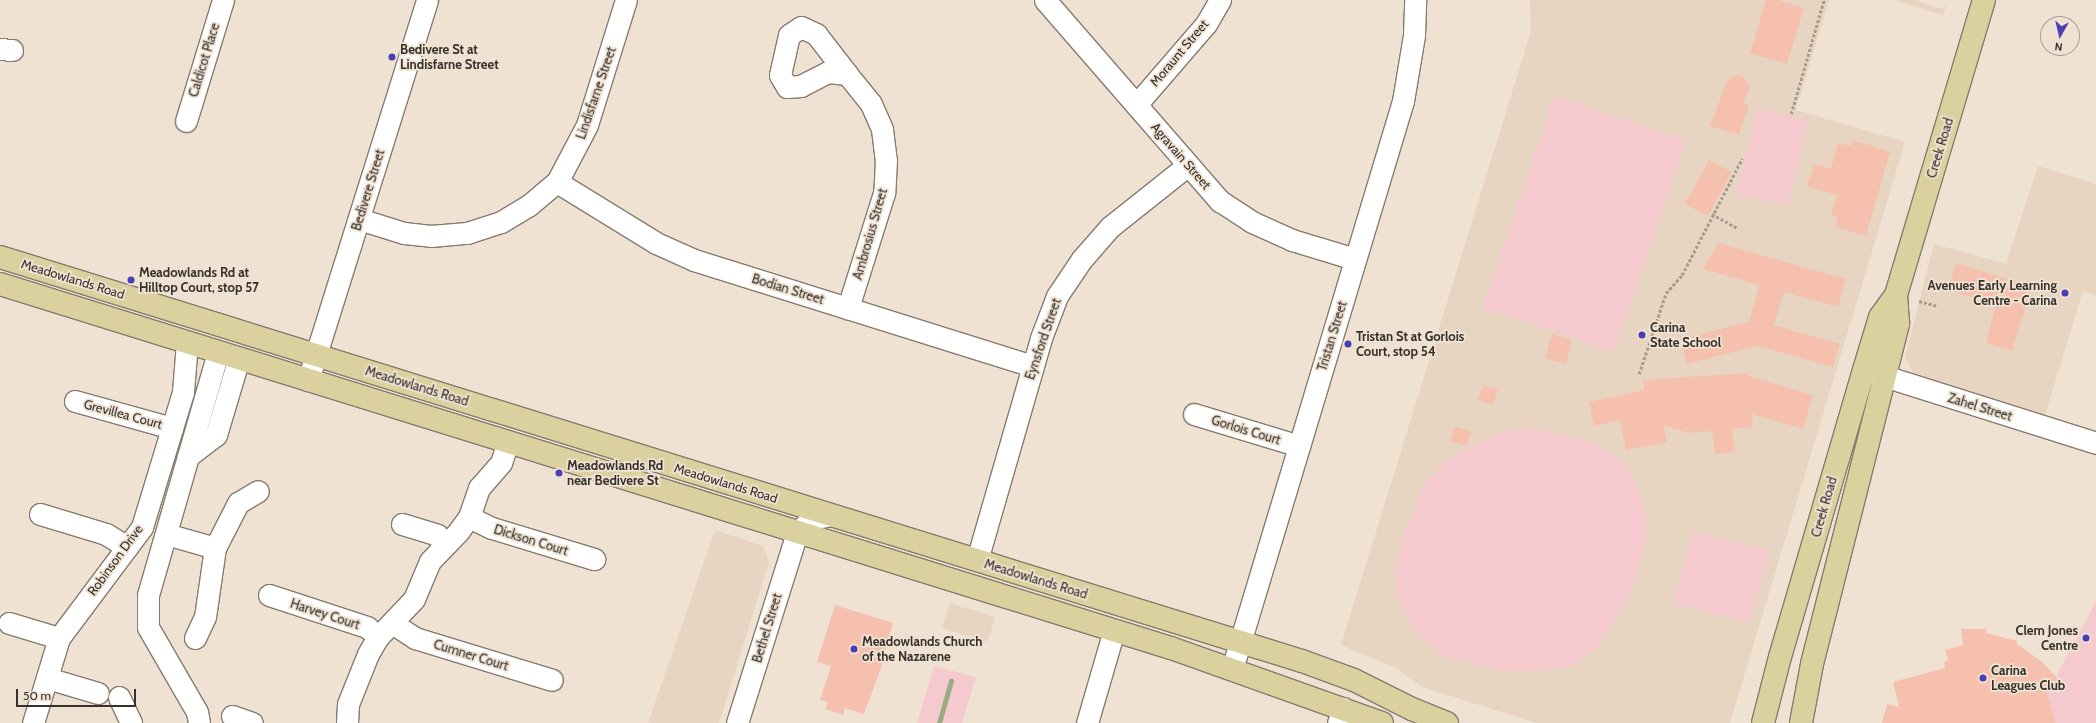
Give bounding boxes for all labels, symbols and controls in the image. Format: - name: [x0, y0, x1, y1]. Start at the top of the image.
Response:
- street label: Moraunt Street: [1147, 16, 1211, 90]
- north arrow: [2040, 16, 2080, 56]
- street label: Caldicot Place: [185, 21, 223, 99]
- text: N: [2054, 39, 2063, 54]
- place label: Bedivere St at Lindisfarne Street: [400, 42, 499, 73]
- street label: Lindisfarne Street: [573, 45, 619, 141]
- marker: Bedivere St at Lindisfarne Street: [387, 52, 397, 62]
- street label: Creek Road: [1923, 116, 1957, 180]
- street label: Agravain Street: [1148, 119, 1214, 193]
- street label: Bedivere Street: [348, 147, 388, 233]
- street label: Ambrosius Street: [849, 186, 891, 282]
- street label: Meadowlands Road: [19, 256, 127, 302]
- place label: Meadowlands Rd at Hilltop Court, stop 57: [139, 265, 259, 296]
- street label: Bodian Street: [750, 271, 826, 307]
- marker: Meadowlands Rd at Hilltop Court, stop 57: [126, 275, 136, 285]
- place label: Avenues Early Learning Centre - Carina: [1928, 278, 2057, 309]
- marker: Avenues Early Learning Centre - Carina: [2060, 288, 2070, 298]
- street label: Eynsford Street: [1022, 296, 1064, 382]
- street label: Tristan Street: [1314, 299, 1350, 373]
- place label: Carina State School: [1650, 320, 1721, 351]
- place label: Tristan St at Gorlois Court, stop 54: [1356, 329, 1464, 360]
- marker: Carina State School: [1637, 330, 1647, 340]
- marker: Tristan St at Gorlois Court, stop 54: [1343, 339, 1353, 349]
- street label: Meadowlands Road: [363, 363, 471, 409]
- street label: Zahel Street: [1946, 390, 2014, 424]
- street label: Grevillea Court: [82, 396, 164, 432]
- street label: Gorlois Court: [1210, 412, 1282, 448]
- place label: Meadowlands Rd near Bedivere St: [567, 458, 663, 489]
- street label: Meadowlands Road: [672, 460, 780, 506]
- marker: Meadowlands Rd near Bedivere St: [554, 468, 564, 478]
- street label: Creek Road: [1808, 475, 1840, 539]
- street label: Robinson Drive: [84, 521, 146, 599]
- street label: Dickson Court: [492, 521, 570, 559]
- street label: Meadowlands Road: [982, 556, 1090, 602]
- street label: Bethel Street: [749, 591, 785, 665]
- street label: Harvey Court: [288, 595, 362, 633]
- place label: Clem Jones Centre: [2016, 623, 2078, 654]
- marker: Clem Jones Centre: [2081, 633, 2091, 643]
- place label: Meadowlands Church of the Nazarene: [862, 634, 982, 665]
- street label: Cumner Court: [432, 636, 510, 674]
- marker: Meadowlands Church of the Nazarene: [849, 644, 859, 654]
- place label: Carina Leagues Club: [1991, 663, 2065, 694]
- marker: Carina Leagues Club: [1978, 673, 1988, 683]
- scale bar: [18, 681, 138, 707]
- text: 50 m: [23, 688, 51, 703]

